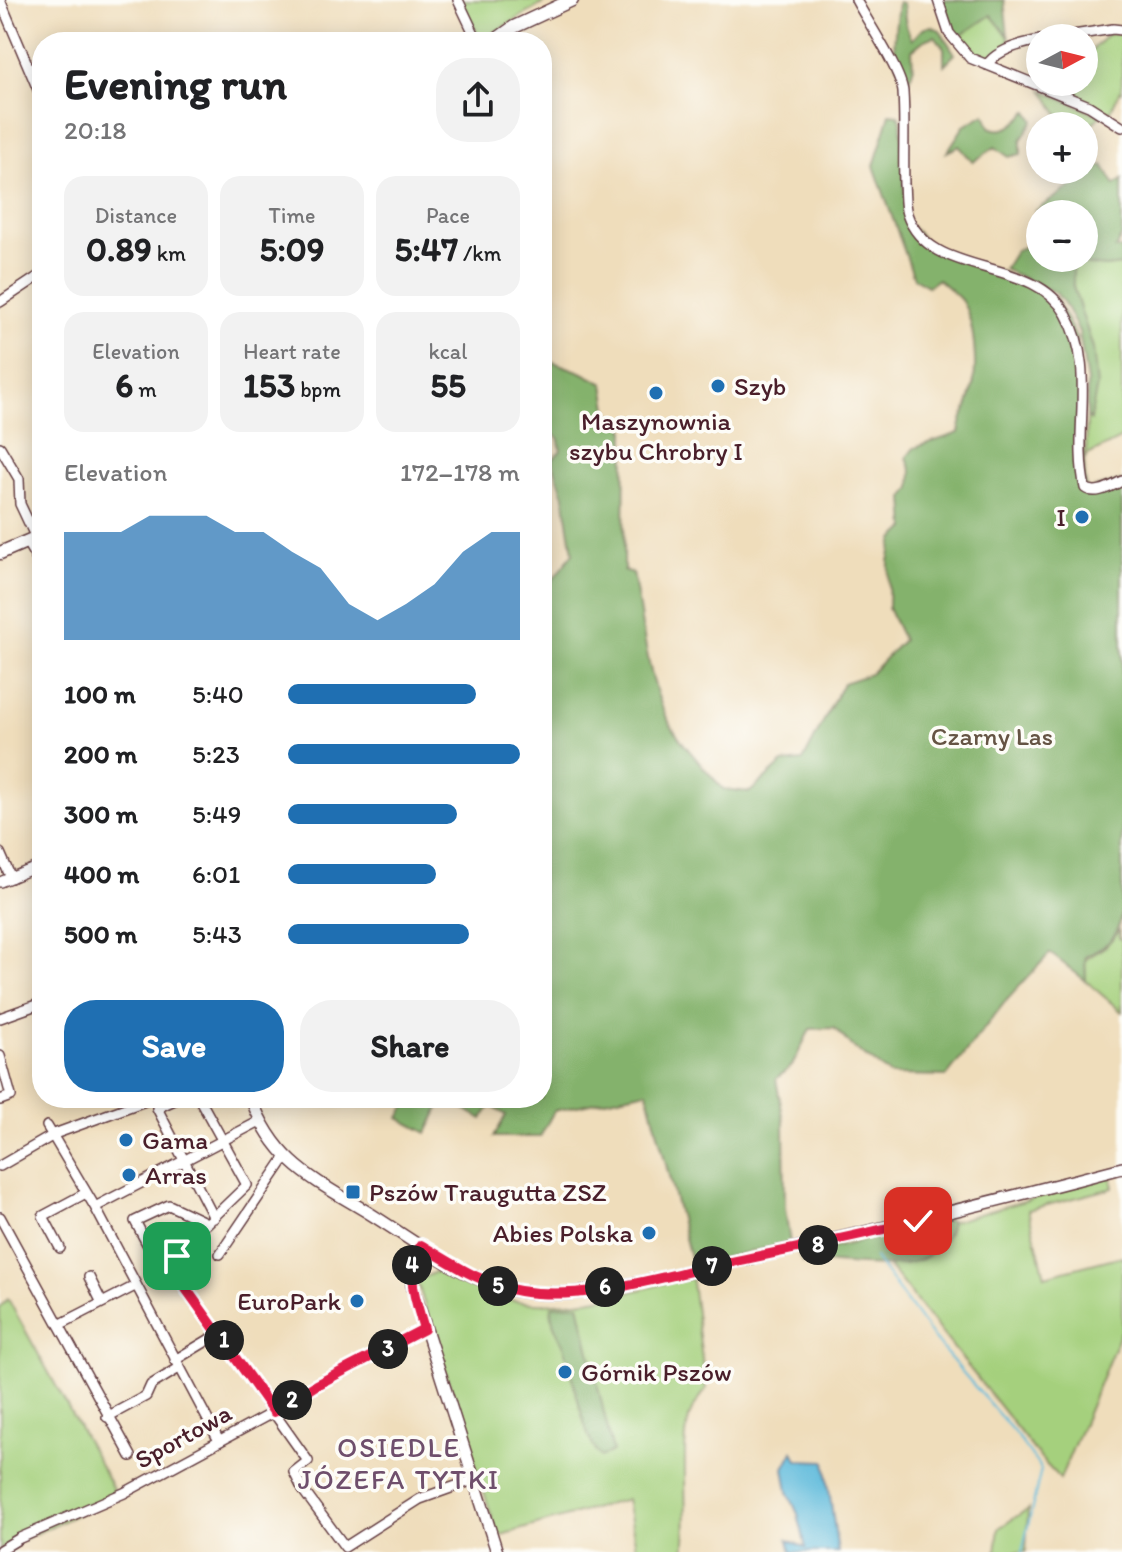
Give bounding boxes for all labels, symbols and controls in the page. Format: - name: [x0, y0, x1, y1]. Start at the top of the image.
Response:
- north arrow: [1026, 24, 1098, 96]
- map controls: [1026, 24, 1098, 272]
- text: Evening run: [64, 57, 287, 110]
- button: share: [436, 58, 520, 142]
- button: +: [1026, 112, 1098, 184]
- text: 20:18: [64, 114, 126, 146]
- button: −: [1026, 200, 1098, 272]
- text: Distance: [95, 202, 177, 229]
- text: Time: [269, 202, 315, 229]
- text: Pace: [426, 202, 470, 229]
- text: 0.89: [86, 229, 152, 270]
- text: 5:09: [260, 229, 324, 270]
- text: 5:47: [395, 229, 458, 270]
- text: km: [152, 240, 186, 267]
- text: /km: [458, 240, 501, 267]
- text: Elevation: [92, 338, 180, 365]
- text: Heart rate: [243, 338, 341, 365]
- text: kcal: [428, 338, 468, 365]
- text: 6: [115, 365, 133, 406]
- text: 153: [243, 365, 295, 406]
- text: 55: [430, 365, 466, 406]
- place label: Szyb: [734, 370, 786, 402]
- text: m: [133, 376, 157, 403]
- text: bpm: [295, 376, 341, 403]
- marker: Szyb: [709, 377, 727, 395]
- marker: Maszynownia szybu Chrobry I: [647, 384, 665, 402]
- place label: Maszynownia szybu Chrobry I: [569, 405, 743, 467]
- text: Elevation: [64, 456, 167, 488]
- text: 172–178 m: [400, 456, 520, 488]
- place label: I: [1056, 501, 1066, 533]
- marker: I: [1073, 508, 1091, 526]
- text: 100 m: [64, 678, 136, 710]
- text: 5:40: [192, 678, 244, 710]
- park label: Czarny Las: [931, 720, 1053, 752]
- text: 200 m: [64, 738, 137, 770]
- text: 5:23: [192, 738, 240, 770]
- text: 300 m: [64, 798, 138, 830]
- text: 5:49: [192, 798, 241, 830]
- text: 400 m: [64, 858, 139, 890]
- text: 6:01: [192, 858, 240, 890]
- text: 500 m: [64, 918, 137, 950]
- text: 5:43: [192, 918, 242, 950]
- button: Save: [64, 1000, 284, 1092]
- button: Share: [300, 1000, 520, 1092]
- place label: Gama: [142, 1124, 208, 1156]
- marker: Gama: [117, 1131, 135, 1149]
- place label: Arras: [145, 1159, 207, 1191]
- marker: Arras: [120, 1166, 138, 1184]
- place label: Pszów Traugutta ZSZ: [369, 1176, 607, 1208]
- marker: Pszów Traugutta ZSZ: [344, 1183, 362, 1201]
- pin: [884, 1187, 952, 1255]
- icon: check: [896, 1199, 940, 1243]
- place label: Abies Polska: [493, 1217, 633, 1249]
- pin: [143, 1222, 211, 1290]
- marker: Abies Polska: [640, 1224, 658, 1242]
- pin: 8: [798, 1225, 838, 1265]
- text: 8: [812, 1231, 824, 1258]
- icon: arrive: [155, 1234, 199, 1278]
- pin: 4: [392, 1245, 432, 1285]
- pin: 7: [692, 1246, 732, 1286]
- text: 4: [405, 1251, 419, 1278]
- text: 7: [707, 1252, 717, 1279]
- pin: 5: [478, 1266, 518, 1306]
- pin: 6: [585, 1267, 625, 1307]
- text: 5: [492, 1272, 504, 1299]
- text: 6: [599, 1273, 611, 1300]
- place label: EuroPark: [237, 1285, 342, 1317]
- marker: EuroPark: [348, 1292, 366, 1310]
- pin: 1: [204, 1320, 244, 1360]
- text: 1: [219, 1326, 229, 1353]
- pin: 3: [368, 1329, 408, 1369]
- text: 3: [382, 1335, 394, 1362]
- place label: Górnik Pszów: [581, 1356, 732, 1388]
- marker: Górnik Pszów: [556, 1363, 574, 1381]
- pin: 2: [272, 1380, 312, 1420]
- text: 2: [286, 1386, 298, 1413]
- street label: Sportowa: [129, 1396, 237, 1476]
- district label: OSIEDLE JÓZEFA TYTKI: [298, 1430, 500, 1496]

